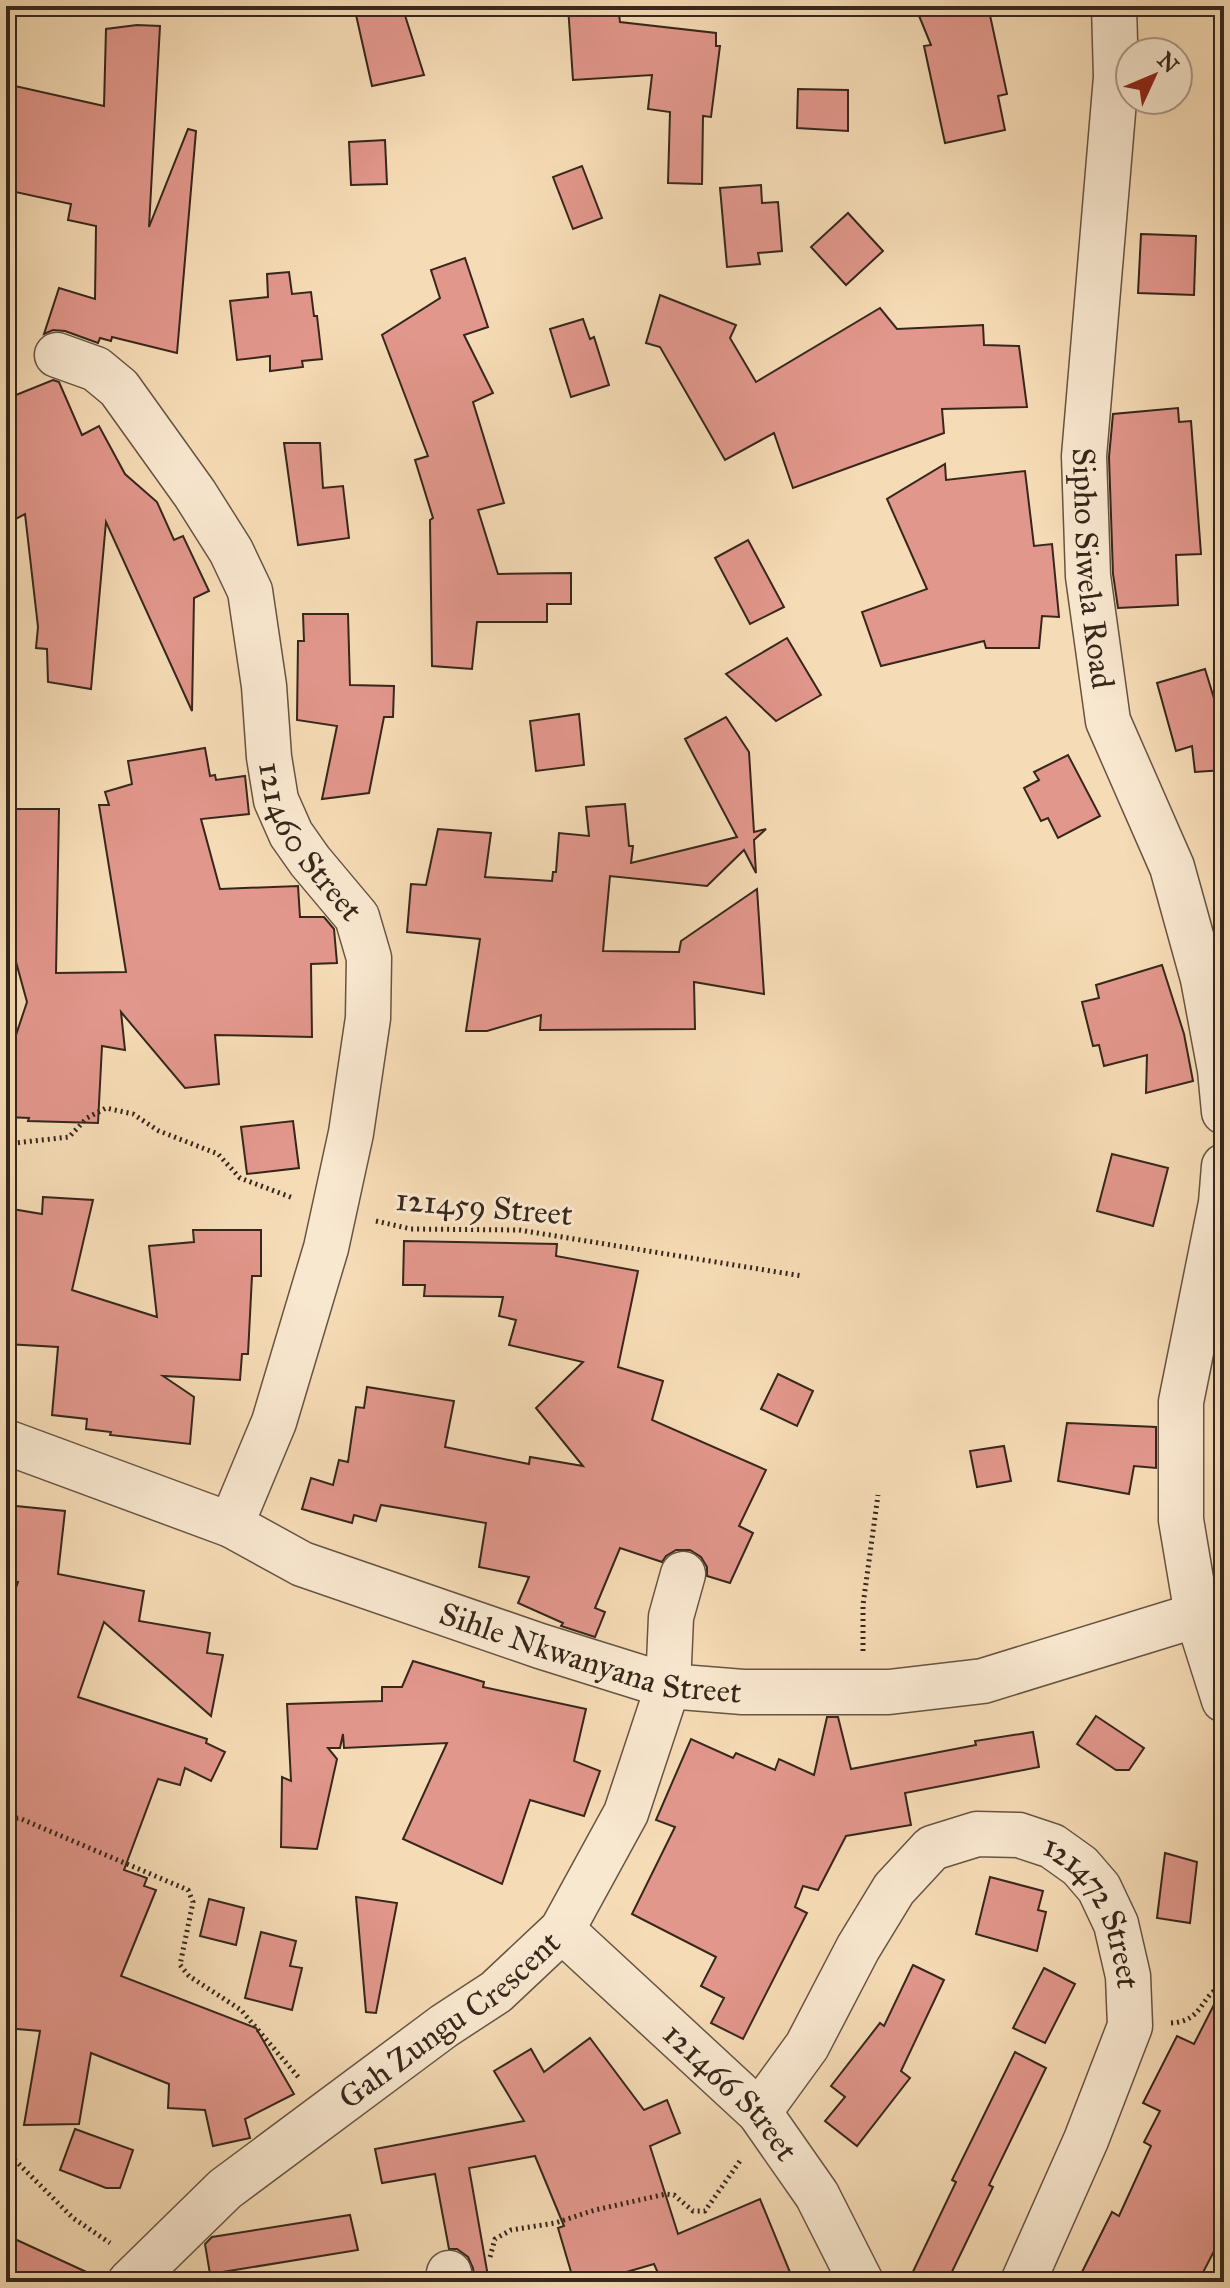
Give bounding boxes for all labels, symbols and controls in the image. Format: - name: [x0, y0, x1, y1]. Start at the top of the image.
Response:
- north arrow: [1114, 36, 1194, 116]
- text: N: [1152, 46, 1184, 79]
- street label: Sipho Siwela Road: [1064, 447, 1123, 691]
- street label: 121460 Street: [251, 759, 371, 929]
- street label: 121459 Street: [394, 1180, 574, 1234]
- street label: Sihle Nkwanyana Street: [435, 1593, 743, 1711]
- street label: 121472 Street: [1039, 1825, 1148, 1989]
- street label: Gah Zungu Crescent: [331, 1923, 568, 2117]
- street label: 121466 Street: [655, 2014, 806, 2168]

